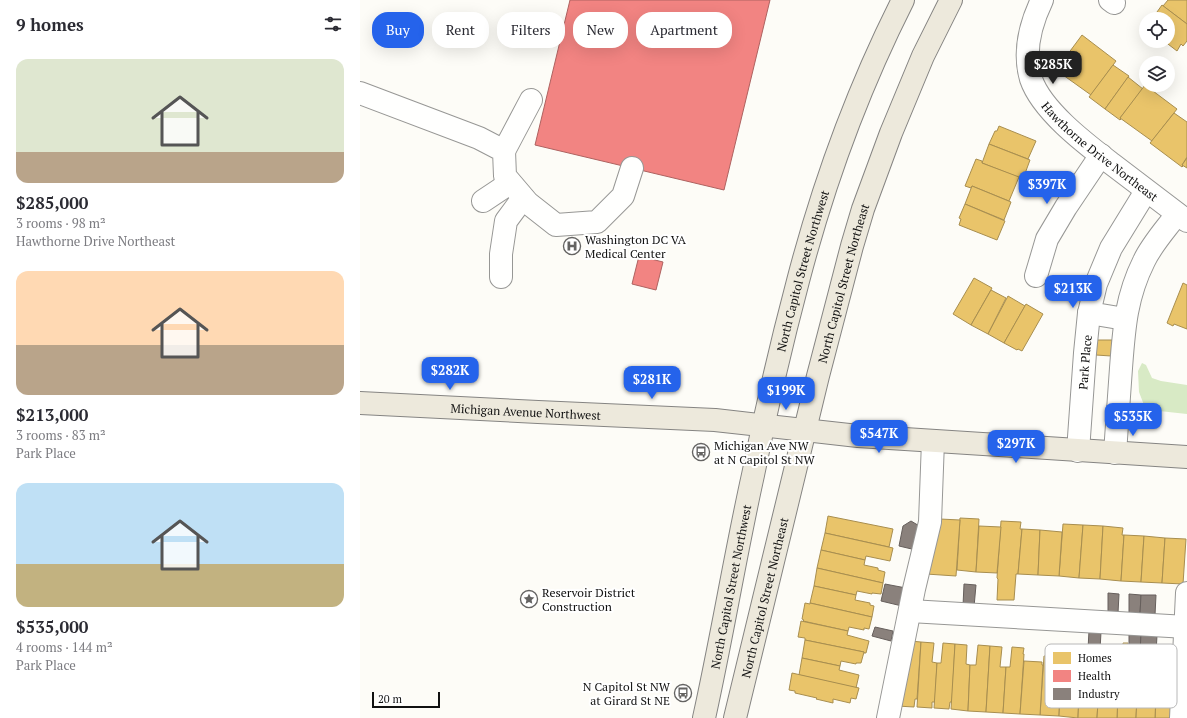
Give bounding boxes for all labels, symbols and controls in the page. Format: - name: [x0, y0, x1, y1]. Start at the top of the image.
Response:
- chip: Buy: [372, 12, 424, 48]
- chip: Rent: [432, 12, 489, 48]
- chip: Filters: [497, 12, 565, 48]
- chip: New: [573, 12, 628, 48]
- chip: Apartment: [636, 12, 732, 48]
- map controls: [1139, 12, 1175, 92]
- button: locate: [1139, 12, 1175, 48]
- text: 9 homes: [16, 13, 84, 36]
- icon: filters: [322, 13, 344, 35]
- pin: $285K: [1025, 51, 1081, 85]
- text: $285K: [1034, 55, 1072, 73]
- button: layers: [1139, 56, 1175, 92]
- icon: home: [144, 85, 216, 157]
- street label: Hawthorne Drive Northeast: [1039, 98, 1162, 204]
- pin: $397K: [1019, 171, 1075, 205]
- text: $397K: [1028, 175, 1066, 193]
- street label: North Capitol Street Northwest: [773, 188, 832, 353]
- text: $285,000: [16, 191, 88, 214]
- street label: North Capitol Street Northeast: [814, 201, 872, 365]
- text: 3 rooms · 98 m²: [16, 214, 106, 232]
- text: Hawthorne Drive Northeast: [16, 232, 175, 250]
- place label: Washington DC VA Medical Center: [585, 232, 687, 261]
- hospital icon: Washington DC VA Medical Center: [562, 236, 582, 256]
- pin: $213K: [1045, 275, 1101, 309]
- text: $213K: [1054, 279, 1092, 297]
- icon: home: [144, 297, 216, 369]
- street label: Park Place: [1075, 334, 1094, 390]
- pin: $282K: [422, 357, 478, 391]
- text: $282K: [431, 361, 469, 379]
- pin: $281K: [624, 366, 680, 400]
- text: $281K: [633, 370, 671, 388]
- pin: $199K: [758, 377, 814, 411]
- text: $199K: [767, 381, 805, 399]
- street label: Michigan Avenue Northwest: [450, 400, 602, 422]
- text: $213,000: [16, 403, 88, 426]
- pin: $535K: [1105, 403, 1161, 437]
- text: $535K: [1114, 407, 1152, 425]
- pin: $547K: [851, 420, 907, 454]
- text: $547K: [860, 424, 898, 442]
- text: 3 rooms · 83 m²: [16, 426, 106, 444]
- pin: $297K: [988, 430, 1044, 464]
- text: $297K: [997, 434, 1035, 452]
- place label: Michigan Ave NW at N Capitol St NW: [714, 438, 816, 467]
- bus stop icon: Michigan Ave NW at N Capitol St NW: [691, 442, 711, 462]
- text: Park Place: [16, 444, 76, 462]
- street label: North Capitol Street Northwest: [707, 503, 754, 670]
- icon: home: [144, 509, 216, 581]
- street label: North Capitol Street Northeast: [738, 515, 791, 679]
- place label: Reservoir District Construction: [542, 585, 636, 614]
- place icon: Reservoir District Construction: [519, 589, 539, 609]
- text: $535,000: [16, 615, 88, 638]
- text: 4 rooms · 144 m²: [16, 638, 113, 656]
- legend: [1045, 644, 1177, 708]
- text: Homes: [1078, 651, 1112, 665]
- text: Park Place: [16, 656, 76, 674]
- text: Health: [1078, 669, 1111, 683]
- place label: N Capitol St NW at Girard St NE: [583, 679, 671, 708]
- bus stop icon: N Capitol St NW at Girard St NE: [673, 683, 693, 703]
- text: Industry: [1078, 687, 1120, 701]
- scale bar: [372, 690, 440, 709]
- text: 20 m: [378, 692, 402, 706]

